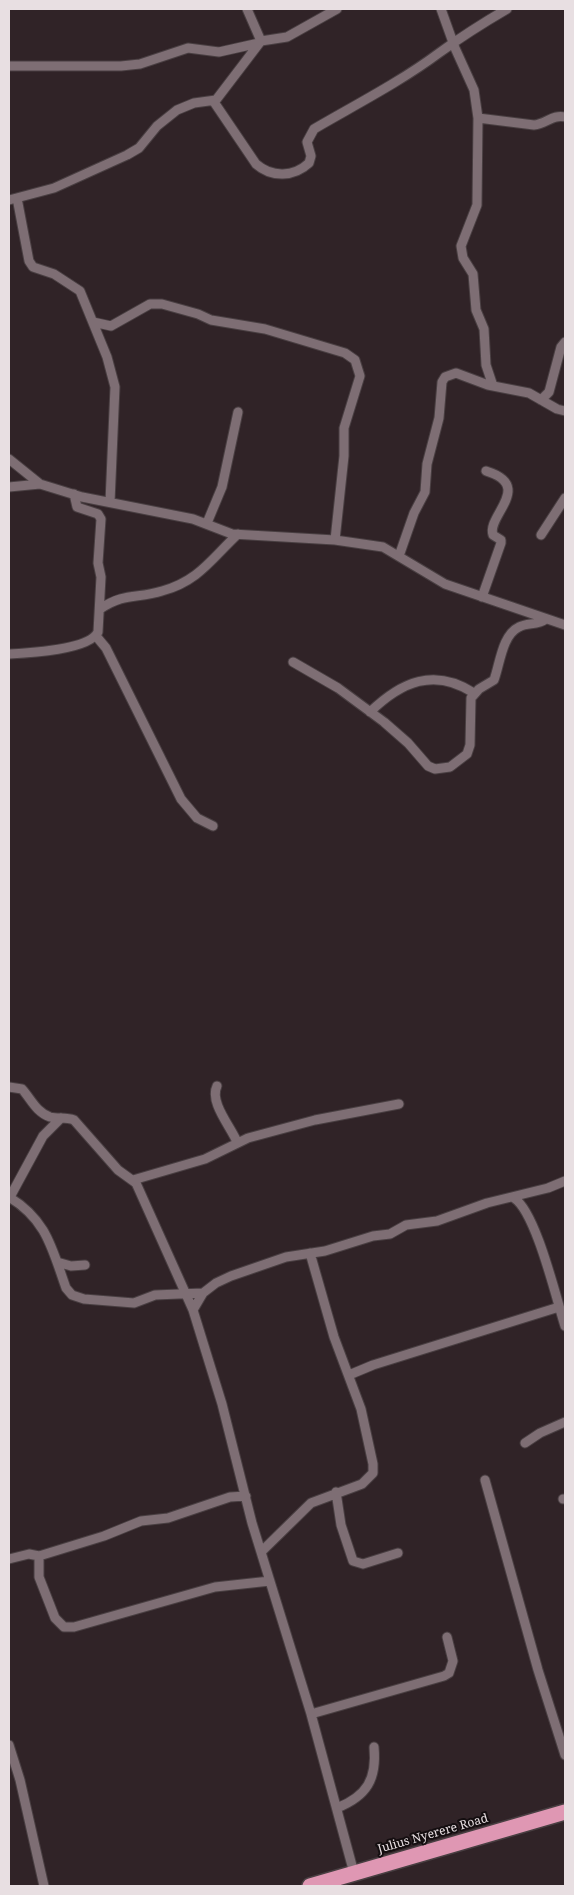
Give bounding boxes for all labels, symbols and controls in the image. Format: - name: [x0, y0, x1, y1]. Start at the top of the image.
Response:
- street label: Julius Nyerere Road: [376, 1811, 490, 1857]

